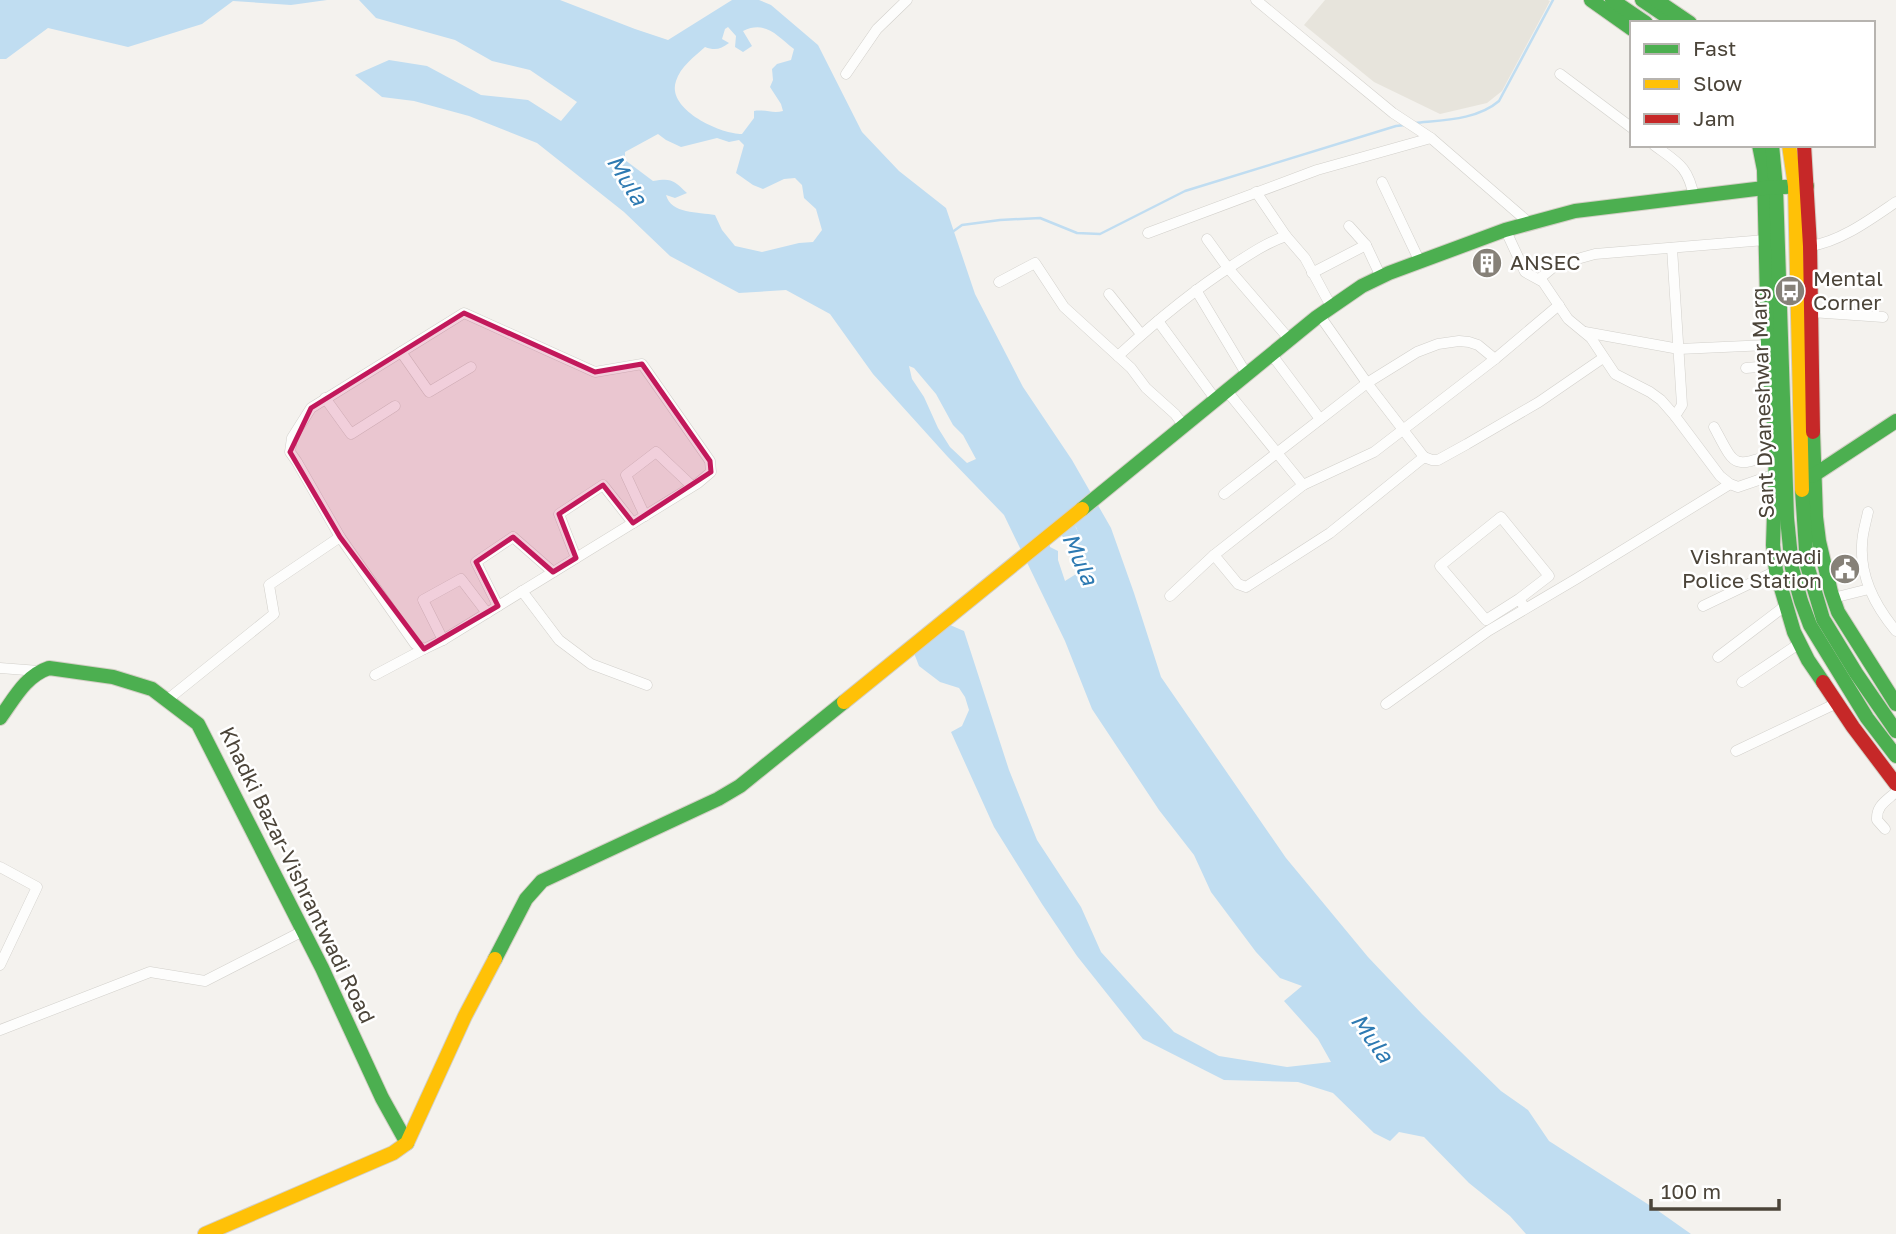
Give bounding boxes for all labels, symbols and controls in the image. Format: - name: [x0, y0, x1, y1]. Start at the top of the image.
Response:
- legend: [1630, 21, 1875, 147]
- text: Fast: [1693, 35, 1736, 61]
- text: Slow: [1693, 70, 1742, 96]
- text: Jam: [1693, 105, 1735, 131]
- water label: Mula: [602, 149, 655, 211]
- building icon: ANSEC: [1470, 246, 1504, 280]
- place label: ANSEC: [1510, 249, 1580, 275]
- place label: Mental Corner: [1813, 265, 1883, 315]
- bus stop icon: Mental Corner: [1773, 274, 1807, 308]
- street label: Sant Dyaneshwar Marg: [1745, 287, 1779, 519]
- water label: Mula: [1057, 528, 1105, 590]
- place label: Vishrantwadi Police Station: [1682, 543, 1822, 593]
- public building icon: Vishrantwadi Police Station: [1828, 552, 1862, 586]
- street label: Khadki Bazar-Vishrantwadi Road: [215, 722, 381, 1027]
- water label: Mula: [1346, 1007, 1401, 1068]
- scale bar: [1651, 1168, 1779, 1212]
- text: 100 m: [1661, 1178, 1721, 1204]

